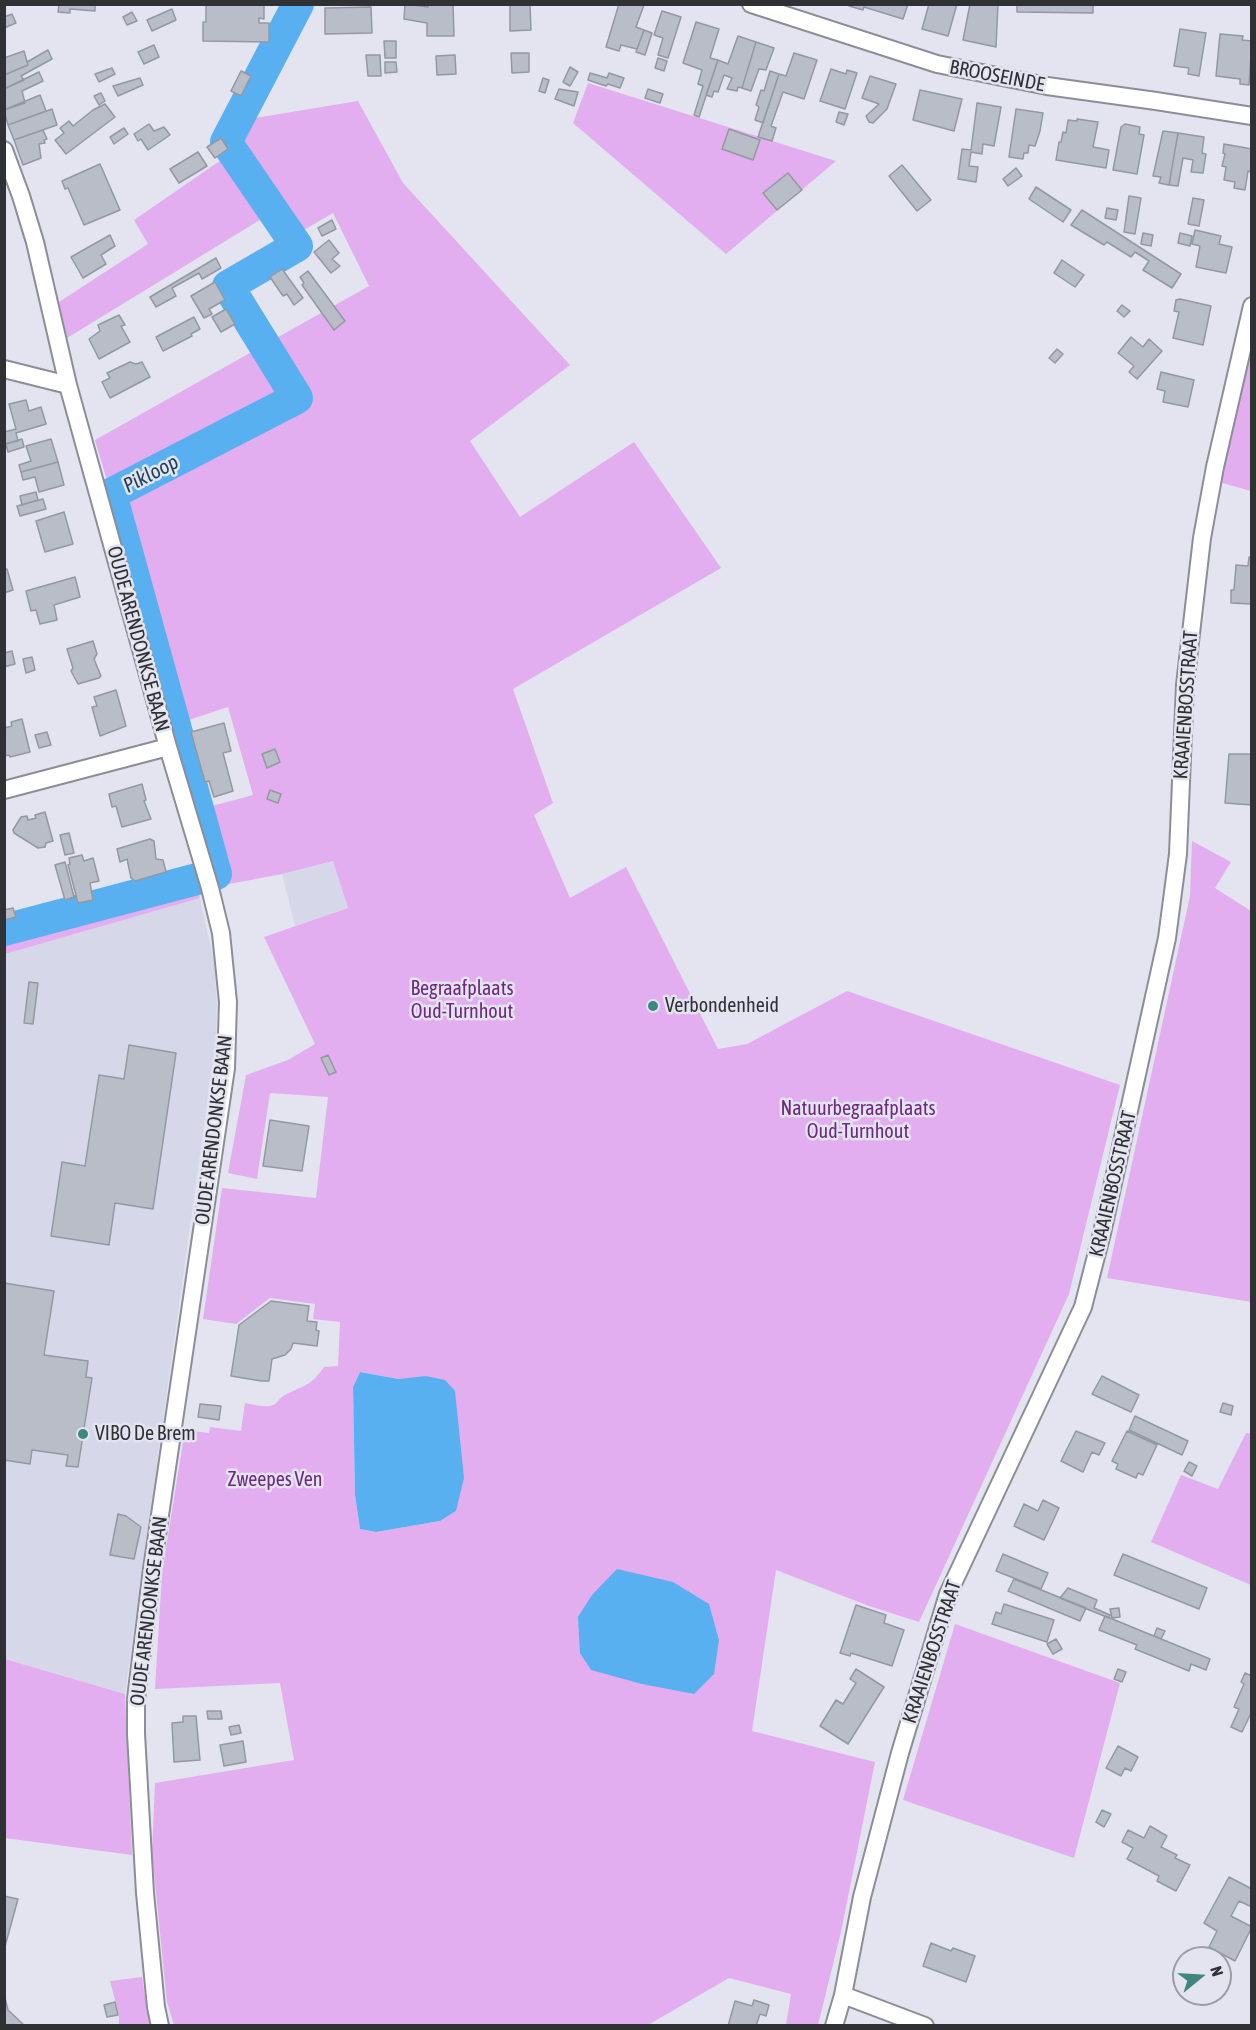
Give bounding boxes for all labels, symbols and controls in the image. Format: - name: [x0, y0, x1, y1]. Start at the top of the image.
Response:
- street label: BROOSEINDE: [948, 55, 1046, 97]
- water label: Pikloop: [119, 449, 183, 499]
- street label: OUDE ARENDONKSE BAAN: [102, 544, 174, 734]
- street label: KRAAIENBOSSTRAAT: [1169, 630, 1203, 780]
- park label: Begraafplaats Oud-Turnhout: [411, 977, 513, 1024]
- place label: Verbondenheid: [665, 994, 779, 1018]
- marker: Verbondenheid: [646, 999, 660, 1013]
- street label: OUDE ARENDONKSE BAAN: [190, 1034, 238, 1226]
- park label: Natuurbegraafplaats Oud-Turnhout: [780, 1097, 936, 1144]
- street label: KRAAIENBOSSTRAAT: [1085, 1109, 1141, 1259]
- place label: VIBO De Brem: [95, 1422, 196, 1446]
- marker: VIBO De Brem: [76, 1427, 90, 1441]
- park label: Zweepes Ven: [227, 1468, 323, 1492]
- street label: OUDE ARENDONKSE BAAN: [125, 1515, 173, 1707]
- street label: KRAAIENBOSSTRAAT: [898, 1577, 966, 1727]
- north arrow: [1172, 1946, 1232, 2006]
- text: N: [1207, 1964, 1227, 1978]

